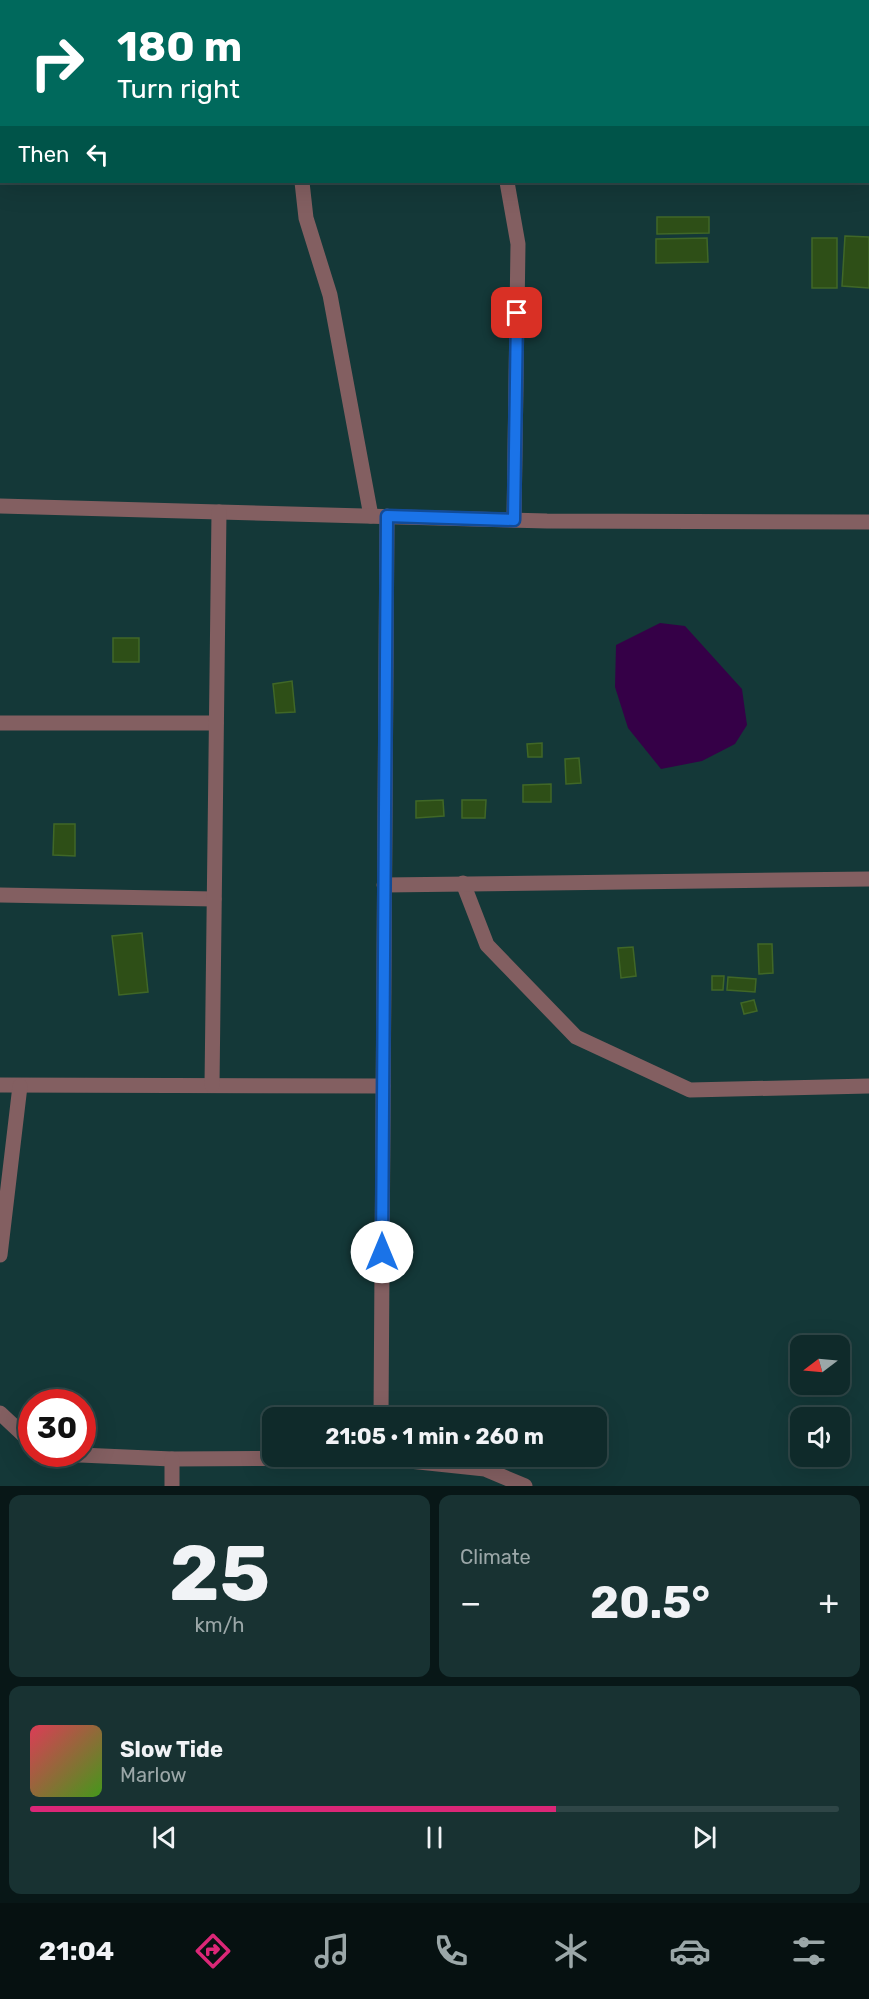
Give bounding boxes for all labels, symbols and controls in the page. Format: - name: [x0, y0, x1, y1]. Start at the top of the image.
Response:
- text: 180 m: [117, 22, 242, 72]
- icon: right: [18, 24, 96, 102]
- text: Turn right: [117, 73, 240, 105]
- icon: left: [81, 138, 114, 171]
- text: Then: [18, 141, 69, 168]
- pin: [491, 287, 542, 338]
- icon: arrive: [500, 296, 533, 329]
- position arrow: [350, 1220, 414, 1284]
- north arrow: [790, 1335, 850, 1395]
- map controls: [790, 1335, 850, 1467]
- speed limit sign: 30: [18, 1389, 96, 1467]
- button: sound: [790, 1407, 850, 1467]
- text: 21:05 · 1 min · 260 m: [325, 1423, 544, 1450]
- text: 25: [169, 1527, 270, 1620]
- text: Climate: [460, 1545, 531, 1569]
- text: 20.5°: [590, 1576, 710, 1629]
- text: −: [460, 1583, 481, 1622]
- text: +: [818, 1583, 839, 1622]
- text: km/h: [195, 1613, 244, 1637]
- text: Slow Tide: [120, 1736, 223, 1763]
- text: Marlow: [120, 1763, 187, 1787]
- icon: previous: [148, 1821, 181, 1854]
- icon: pause: [418, 1821, 451, 1854]
- icon: next: [688, 1821, 721, 1854]
- icon: directions: [192, 1930, 234, 1972]
- icon: music: [311, 1930, 353, 1972]
- icon: phone: [430, 1930, 472, 1972]
- icon: climate: [550, 1930, 592, 1972]
- icon: car: [669, 1930, 711, 1972]
- icon: filters: [788, 1930, 830, 1972]
- text: 21:04: [39, 1935, 114, 1967]

